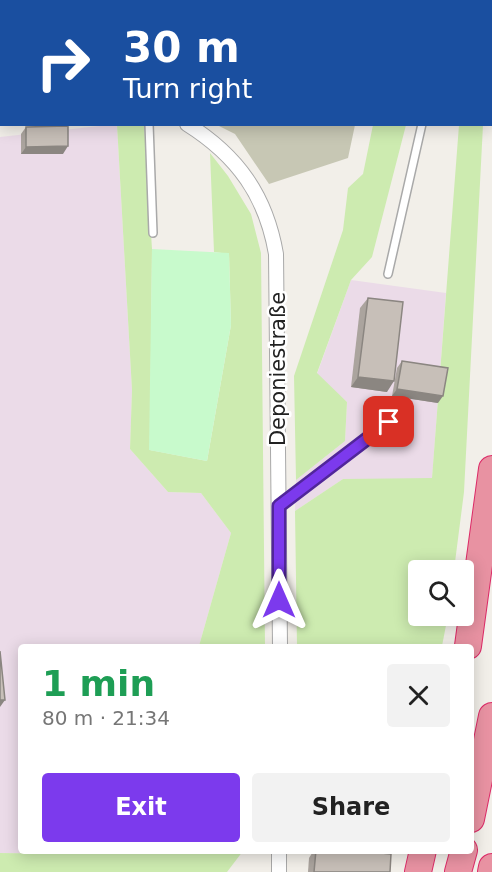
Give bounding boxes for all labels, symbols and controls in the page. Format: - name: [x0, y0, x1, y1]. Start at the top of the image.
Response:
- text: 30 m: [123, 23, 240, 72]
- icon: right: [24, 24, 102, 102]
- text: Turn right: [123, 73, 252, 104]
- street label: Deponiestraße: [266, 292, 290, 446]
- pin: [363, 396, 414, 447]
- icon: arrive: [372, 405, 405, 438]
- map controls: [408, 560, 474, 626]
- button: search: [408, 560, 474, 626]
- position arrow: [247, 568, 311, 632]
- text: 1 min: [42, 663, 155, 704]
- button: close: [387, 664, 450, 727]
- text: 80 m · 21:34: [42, 706, 170, 730]
- button: Exit: [42, 773, 240, 842]
- button: Share: [252, 773, 450, 842]

